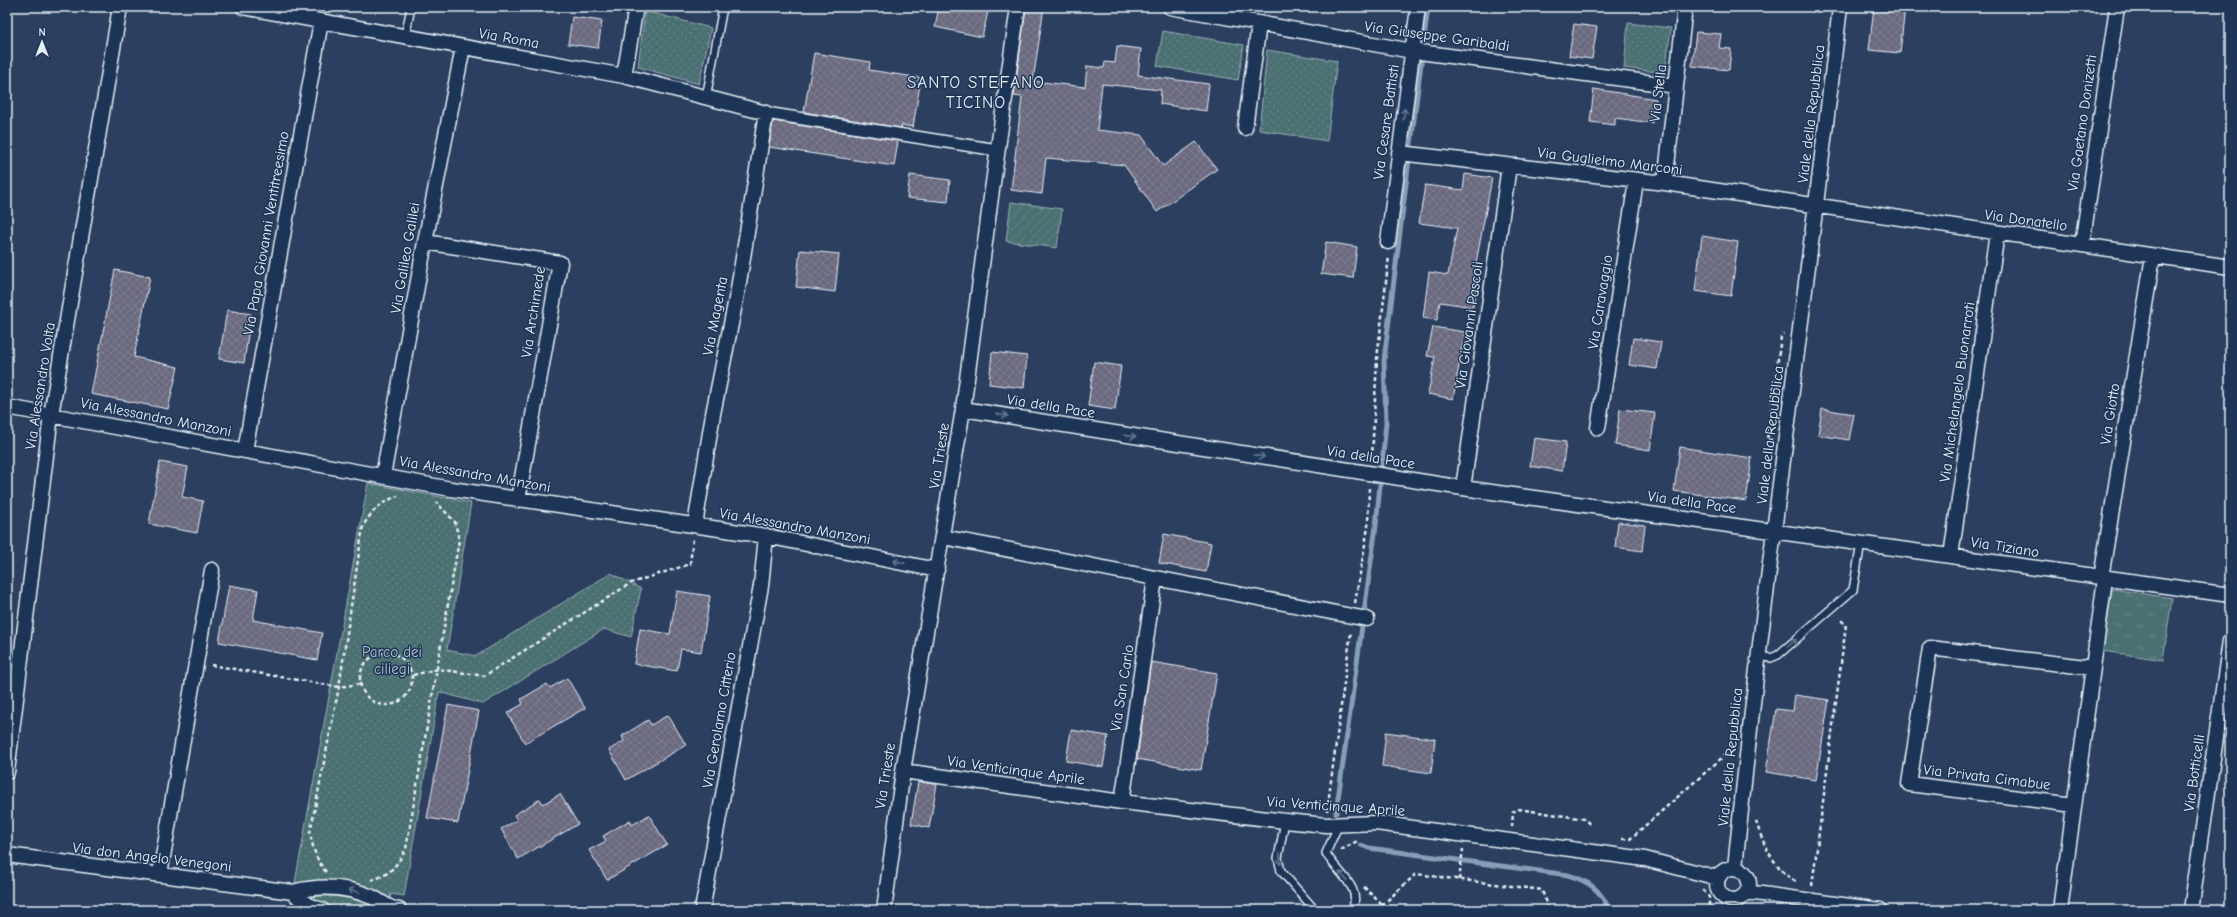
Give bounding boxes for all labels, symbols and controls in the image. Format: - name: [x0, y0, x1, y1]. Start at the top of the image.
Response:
- street label: Via Giuseppe Garibaldi: [1363, 17, 1511, 55]
- north arrow: [22, 22, 62, 62]
- street label: Via Roma: [477, 24, 541, 52]
- text: N: [38, 26, 46, 39]
- street label: Viale della Repubblica: [1794, 44, 1828, 184]
- street label: Via Gaetano Donizetti: [2064, 54, 2100, 192]
- street label: Via Cesare Battisti: [1369, 63, 1403, 181]
- street label: Via Stella: [1646, 63, 1670, 123]
- district label: SANTO STEFANO TICINO: [907, 73, 1045, 112]
- one-way arrow: [1400, 108, 1408, 121]
- street label: Via Papa Giovanni Ventitreesimo: [239, 130, 293, 336]
- street label: Via Guglielmo Marconi: [1536, 143, 1684, 179]
- street label: Via Galileo Galilei: [386, 201, 424, 315]
- street label: Via Donatello: [1983, 205, 2069, 235]
- street label: Via Caravaggio: [1584, 253, 1616, 351]
- street label: Via Giovanni Pascoli: [1451, 260, 1487, 390]
- street label: Via Archimede: [517, 264, 549, 359]
- street label: Via Magenta: [699, 275, 731, 357]
- street label: Via Michelangelo Buonarroti: [1935, 301, 1979, 483]
- street label: Via Alessandro Volta: [21, 321, 59, 451]
- street label: Viale della Repubblica: [1753, 365, 1787, 505]
- street label: Via Giotto: [2096, 382, 2124, 446]
- street label: Via della Pace: [1006, 390, 1097, 422]
- street label: Via Alessandro Manzoni: [79, 394, 233, 440]
- one-way arrow: [995, 411, 1008, 419]
- street label: Via Trieste: [925, 421, 953, 490]
- one-way arrow: [1123, 432, 1136, 440]
- street label: Via della Pace: [1326, 441, 1417, 473]
- street label: Via Alessandro Manzoni: [398, 452, 552, 496]
- one-way arrow: [1252, 452, 1265, 460]
- street label: Via della Pace: [1647, 487, 1738, 517]
- street label: Via Alessandro Manzoni: [718, 504, 872, 548]
- street label: Via Tiziano: [1969, 533, 2041, 561]
- one-way arrow: [893, 558, 906, 566]
- one-way arrow: [1787, 638, 1798, 647]
- park label: Parco dei ciliegi: [362, 643, 422, 678]
- street label: Via San Carlo: [1106, 643, 1138, 733]
- street label: Via Gerolamo Citterio: [698, 650, 740, 790]
- street label: Viale della Repubblica: [1714, 687, 1746, 827]
- street label: Via Botticelli: [2180, 733, 2208, 813]
- street label: Via Trieste: [871, 741, 899, 810]
- street label: Via Venticinque Aprile: [946, 751, 1086, 789]
- street label: Via Privata Cimabue: [1922, 760, 2052, 794]
- street label: Via Venticinque Aprile: [1266, 792, 1406, 820]
- street label: Via don Angelo Venegoni: [71, 838, 233, 876]
- one-way arrow: [1276, 852, 1283, 865]
- one-way arrow: [1339, 871, 1348, 882]
- one-way arrow: [348, 887, 361, 894]

